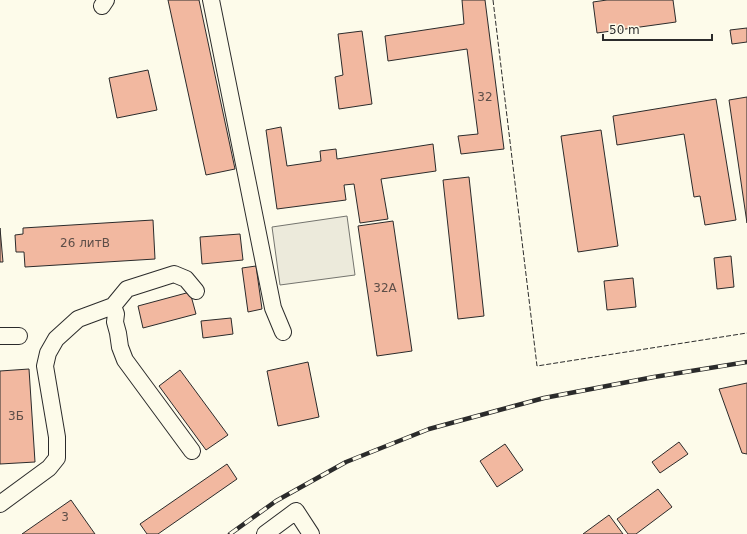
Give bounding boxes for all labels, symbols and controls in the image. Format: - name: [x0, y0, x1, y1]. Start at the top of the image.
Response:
- scale bar: [603, 16, 712, 42]
- text: 50 m: [609, 23, 640, 37]
- house number: 32: [477, 90, 493, 104]
- house number: 26 литВ: [60, 236, 110, 250]
- house number: 32А: [373, 281, 398, 295]
- house number: 3Б: [8, 409, 24, 423]
- house number: 3: [61, 510, 69, 524]

